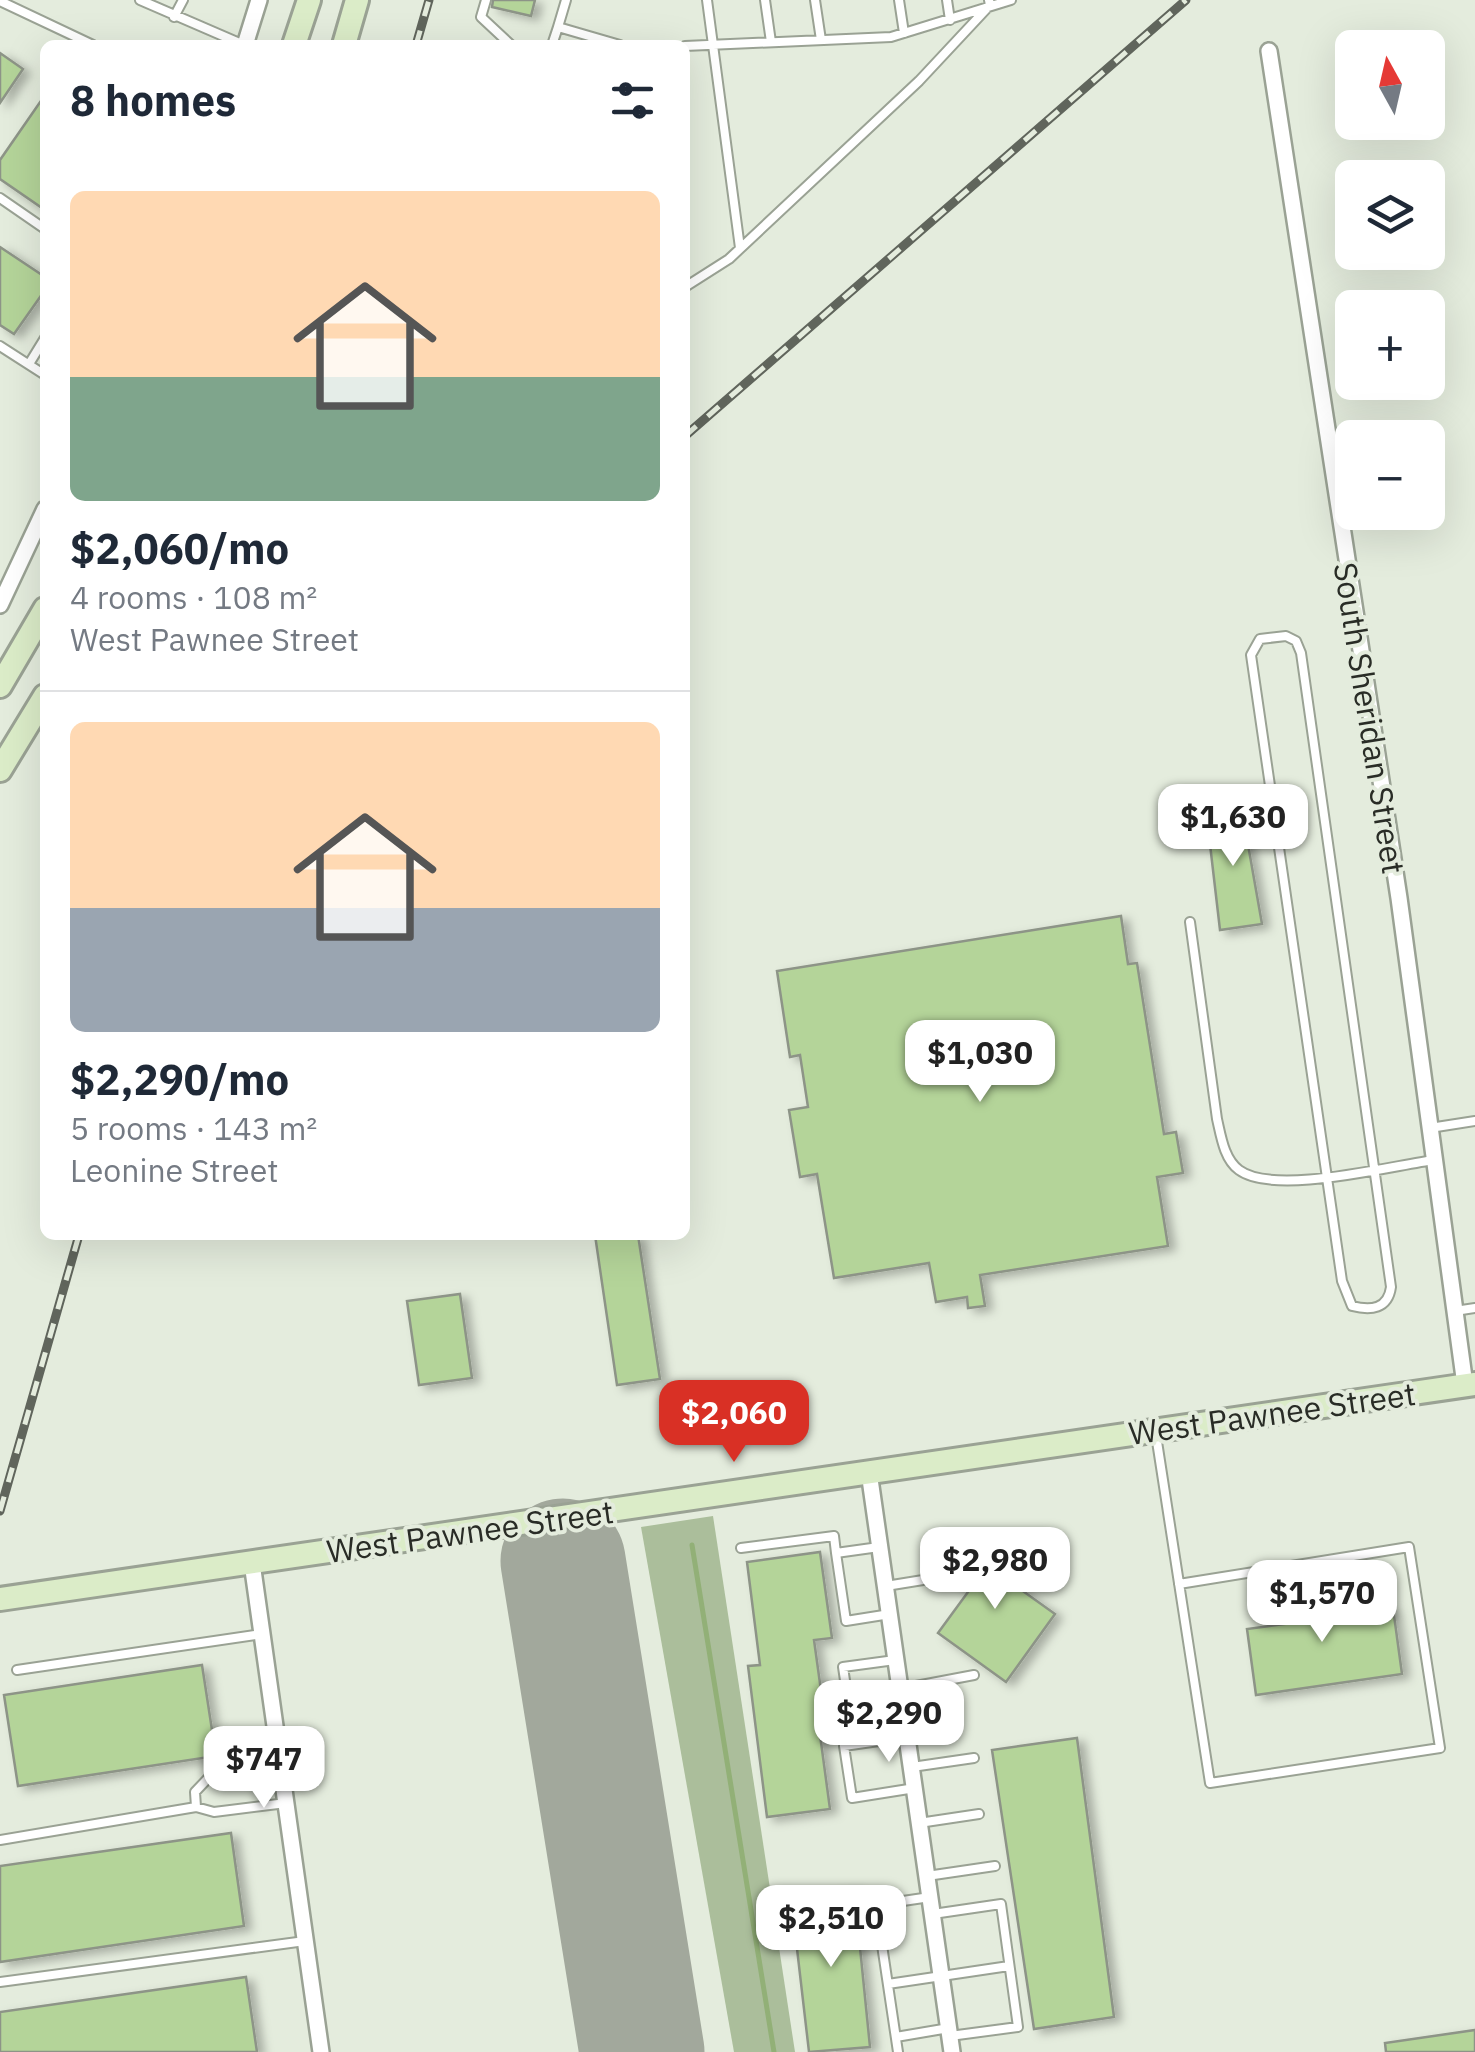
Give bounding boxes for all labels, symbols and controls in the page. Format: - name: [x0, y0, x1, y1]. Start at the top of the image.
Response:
- north arrow: [1335, 30, 1445, 140]
- map controls: [1335, 30, 1445, 530]
- text: 8 homes: [70, 73, 236, 128]
- icon: filters: [605, 73, 660, 128]
- button: layers: [1335, 160, 1445, 270]
- icon: home: [275, 256, 455, 436]
- button: +: [1335, 290, 1445, 400]
- button: −: [1335, 420, 1445, 530]
- text: $2,060/mo: [70, 521, 289, 576]
- street label: South Sheridan Street: [1325, 559, 1415, 877]
- text: 4 rooms · 108 m²: [70, 576, 317, 618]
- text: West Pawnee Street: [70, 618, 359, 660]
- pin: $1,630: [1152, 784, 1314, 869]
- icon: home: [275, 787, 455, 967]
- text: $1,630: [1180, 795, 1286, 837]
- pin: $1,030: [899, 1020, 1061, 1105]
- text: $1,030: [927, 1031, 1033, 1073]
- text: $2,290/mo: [70, 1052, 289, 1107]
- text: 5 rooms · 143 m²: [70, 1107, 317, 1149]
- text: Leonine Street: [70, 1149, 278, 1191]
- street label: West Pawnee Street: [1126, 1372, 1418, 1454]
- pin: $2,060: [653, 1380, 815, 1465]
- text: $2,060: [681, 1391, 787, 1433]
- street label: West Pawnee Street: [324, 1490, 616, 1572]
- pin: $2,980: [914, 1527, 1076, 1612]
- text: $2,980: [942, 1538, 1048, 1580]
- pin: $1,570: [1241, 1560, 1403, 1645]
- text: $1,570: [1269, 1571, 1375, 1613]
- pin: $2,290: [808, 1680, 970, 1765]
- text: $2,290: [836, 1691, 942, 1733]
- pin: $747: [205, 1726, 323, 1811]
- text: $747: [226, 1737, 302, 1779]
- pin: $2,510: [750, 1885, 912, 1970]
- text: $2,510: [778, 1896, 884, 1938]

